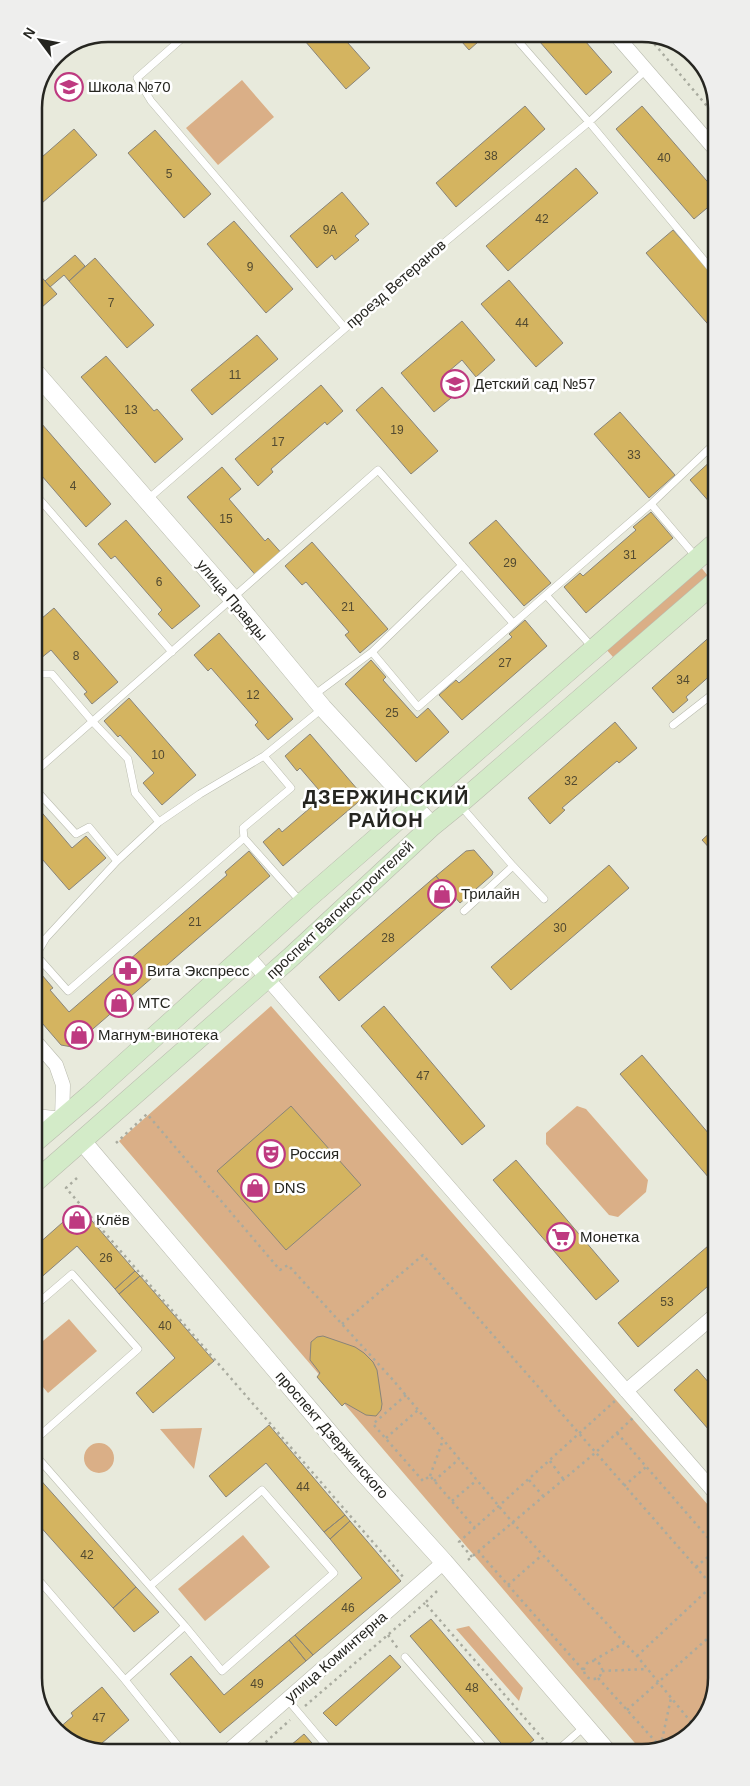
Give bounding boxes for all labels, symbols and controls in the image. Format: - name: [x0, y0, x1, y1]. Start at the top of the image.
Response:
- north arrow: [15, 15, 65, 65]
- text: N: [20, 25, 38, 42]
- school or university icon: Школа №70: [54, 72, 84, 102]
- place label: Школа №70: [88, 78, 171, 95]
- house number: 38: [484, 149, 498, 163]
- house number: 40: [657, 151, 671, 165]
- house number: 5: [166, 167, 173, 181]
- house number: 42: [535, 212, 549, 226]
- house number: 9А: [323, 223, 337, 237]
- street label: проезд Ветеранов: [342, 236, 449, 332]
- house number: 9: [247, 260, 254, 274]
- house number: 7: [108, 296, 115, 310]
- house number: 44: [515, 316, 529, 330]
- house number: 11: [229, 368, 242, 382]
- school or university icon: Детский сад №57: [440, 369, 470, 399]
- place label: Детский сад №57: [474, 375, 595, 392]
- house number: 13: [124, 403, 138, 417]
- house number: 19: [390, 423, 404, 437]
- house number: 17: [271, 435, 285, 449]
- house number: 33: [627, 448, 641, 462]
- house number: 4: [70, 479, 77, 493]
- house number: 15: [219, 512, 233, 526]
- house number: 31: [623, 548, 637, 562]
- street label: улица Правды: [194, 556, 271, 644]
- house number: 29: [503, 556, 517, 570]
- house number: 6: [156, 575, 163, 589]
- house number: 21: [341, 600, 355, 614]
- house number: 8: [73, 649, 80, 663]
- house number: 27: [498, 656, 512, 670]
- house number: 34: [676, 673, 690, 687]
- house number: 12: [246, 688, 260, 702]
- house number: 25: [385, 706, 399, 720]
- house number: 10: [151, 748, 165, 762]
- house number: 32: [564, 774, 578, 788]
- district label: ДЗЕРЖИНСКИЙ РАЙОН: [303, 785, 469, 831]
- street label: проспект Вагоностроителей: [263, 837, 417, 982]
- shop icon: Трилайн: [427, 879, 457, 909]
- place label: Трилайн: [461, 885, 520, 902]
- house number: 21: [188, 915, 202, 929]
- house number: 30: [553, 921, 567, 935]
- house number: 28: [381, 931, 395, 945]
- pharmacy icon: Вита Экспресс: [113, 956, 143, 986]
- place label: Вита Экспресс: [147, 962, 250, 979]
- shop icon: МТС: [104, 988, 134, 1018]
- place label: МТС: [138, 994, 171, 1011]
- shop icon: Магнум-винотека: [64, 1020, 94, 1050]
- place label: Магнум-винотека: [98, 1026, 219, 1043]
- house number: 47: [416, 1069, 430, 1083]
- theatre icon: Россия: [256, 1139, 286, 1169]
- place label: Россия: [290, 1145, 339, 1162]
- shop icon: DNS: [240, 1173, 270, 1203]
- place label: DNS: [274, 1179, 306, 1196]
- shop icon: Клёв: [62, 1205, 92, 1235]
- place label: Клёв: [96, 1211, 130, 1228]
- supermarket icon: Монетка: [546, 1222, 576, 1252]
- place label: Монетка: [580, 1228, 640, 1245]
- house number: 26: [99, 1251, 113, 1265]
- house number: 53: [660, 1295, 674, 1309]
- house number: 40: [158, 1319, 172, 1333]
- street label: проспект Дзержинского: [272, 1367, 392, 1502]
- house number: 44: [296, 1480, 310, 1494]
- house number: 42: [80, 1548, 94, 1562]
- house number: 46: [341, 1601, 355, 1615]
- street label: улица Коминтерна: [281, 1607, 391, 1706]
- house number: 49: [250, 1677, 264, 1691]
- house number: 48: [465, 1681, 479, 1695]
- house number: 47: [92, 1711, 106, 1725]

